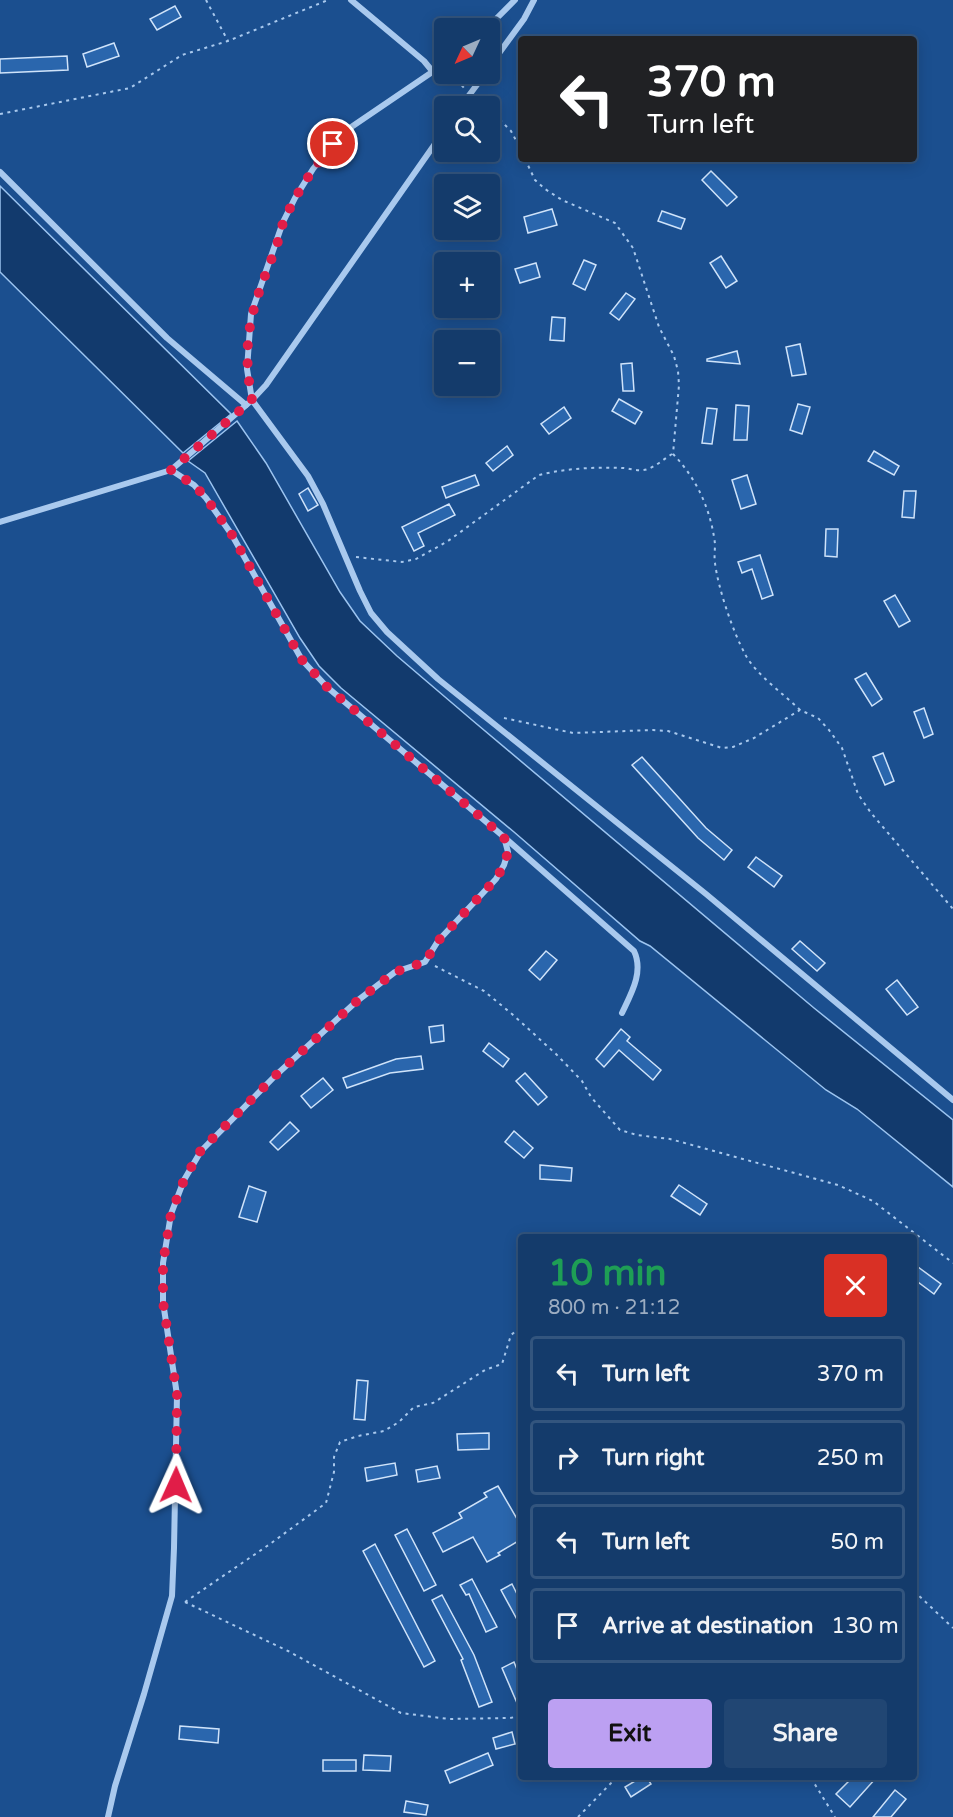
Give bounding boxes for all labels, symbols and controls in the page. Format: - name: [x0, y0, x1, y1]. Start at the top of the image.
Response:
- north arrow: [434, 18, 500, 84]
- map controls: [434, 18, 500, 396]
- text: 370 m: [647, 57, 776, 108]
- icon: left: [548, 60, 626, 138]
- button: search: [434, 96, 500, 162]
- text: Turn left: [647, 108, 754, 141]
- pin: [307, 118, 358, 169]
- icon: arrive: [316, 127, 349, 160]
- button: layers: [434, 174, 500, 240]
- button: +: [434, 252, 500, 318]
- button: −: [434, 330, 500, 396]
- text: 10 min: [548, 1252, 667, 1295]
- button: close: [824, 1254, 887, 1317]
- text: 800 m · 21:12: [548, 1296, 680, 1320]
- icon: left: [551, 1357, 584, 1390]
- text: Turn left: [602, 1361, 690, 1387]
- text: 370 m: [817, 1361, 884, 1387]
- icon: right: [551, 1441, 584, 1474]
- text: Turn right: [602, 1445, 704, 1471]
- text: 250 m: [817, 1445, 884, 1471]
- position arrow: [144, 1453, 208, 1517]
- icon: left: [551, 1525, 584, 1558]
- text: Turn left: [602, 1529, 690, 1555]
- text: 50 m: [830, 1529, 884, 1555]
- icon: arrive: [551, 1609, 584, 1642]
- text: Arrive at destination: [602, 1613, 813, 1639]
- text: 130 m: [831, 1613, 899, 1639]
- button: Exit: [548, 1699, 712, 1768]
- button: Share: [724, 1699, 887, 1768]

